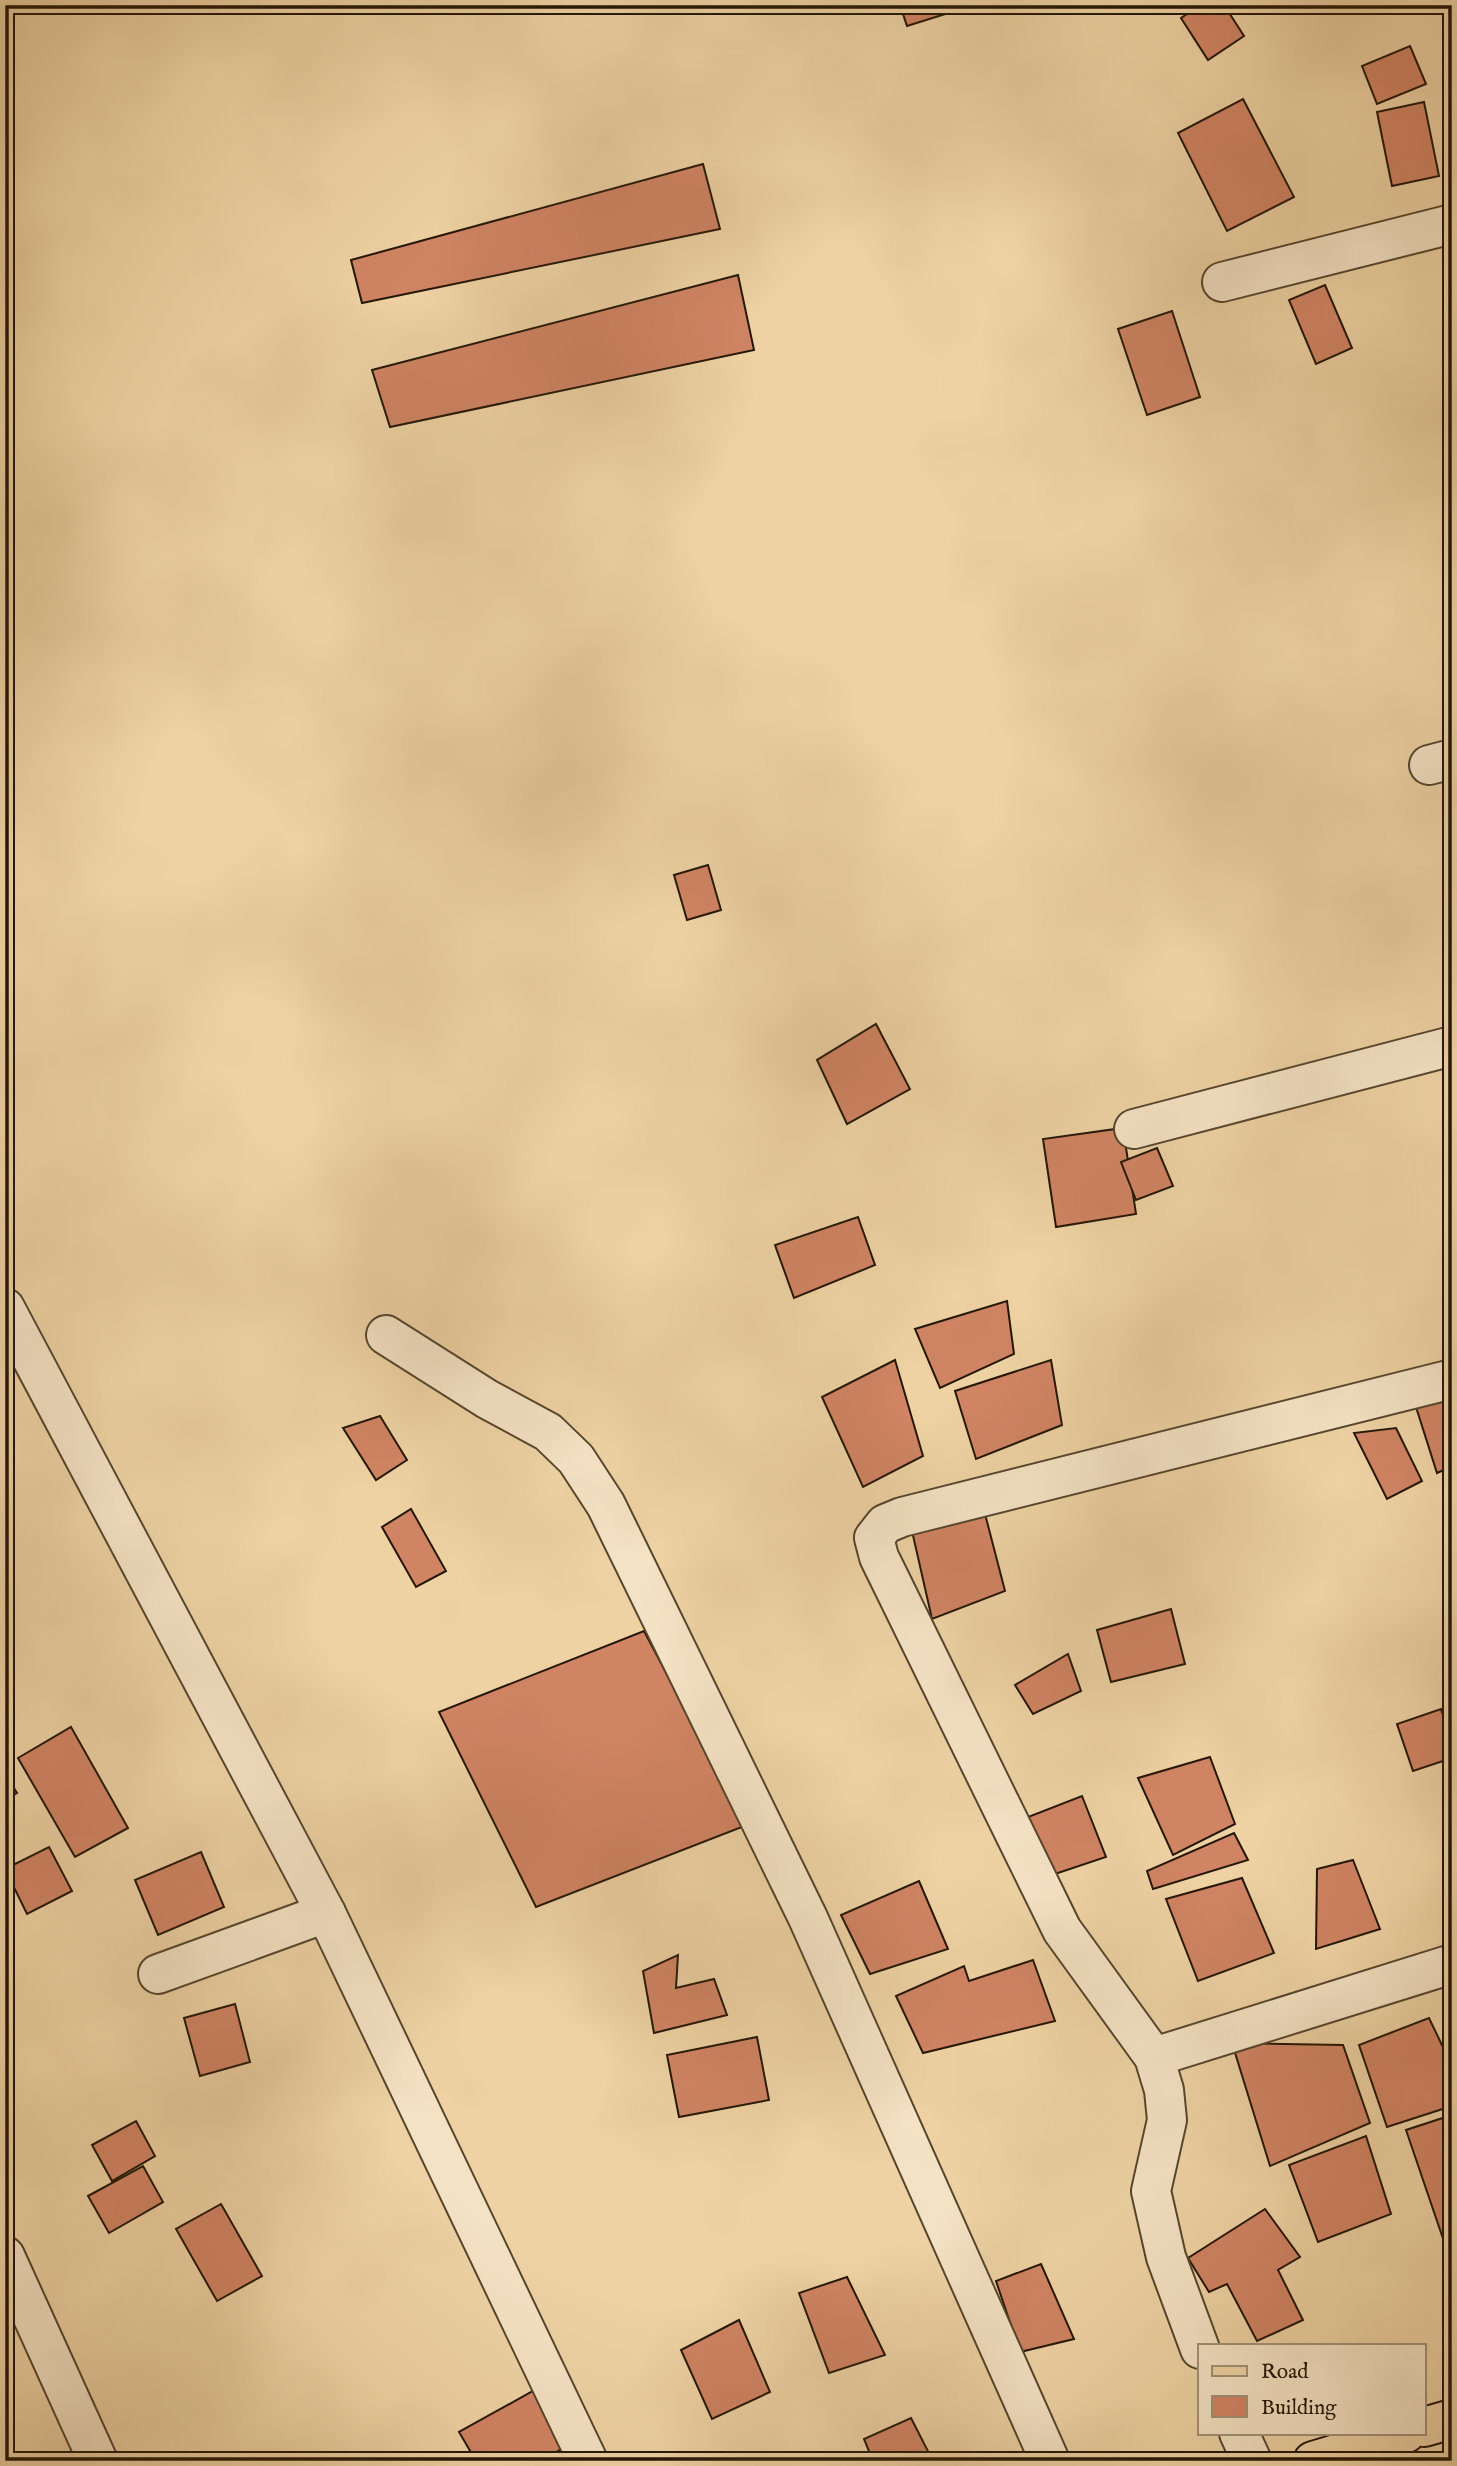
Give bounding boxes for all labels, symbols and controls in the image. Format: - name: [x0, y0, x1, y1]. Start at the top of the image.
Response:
- legend: [1198, 2344, 1426, 2434]
- text: Road: [1261, 2359, 1309, 2386]
- text: Building: [1261, 2395, 1337, 2422]

